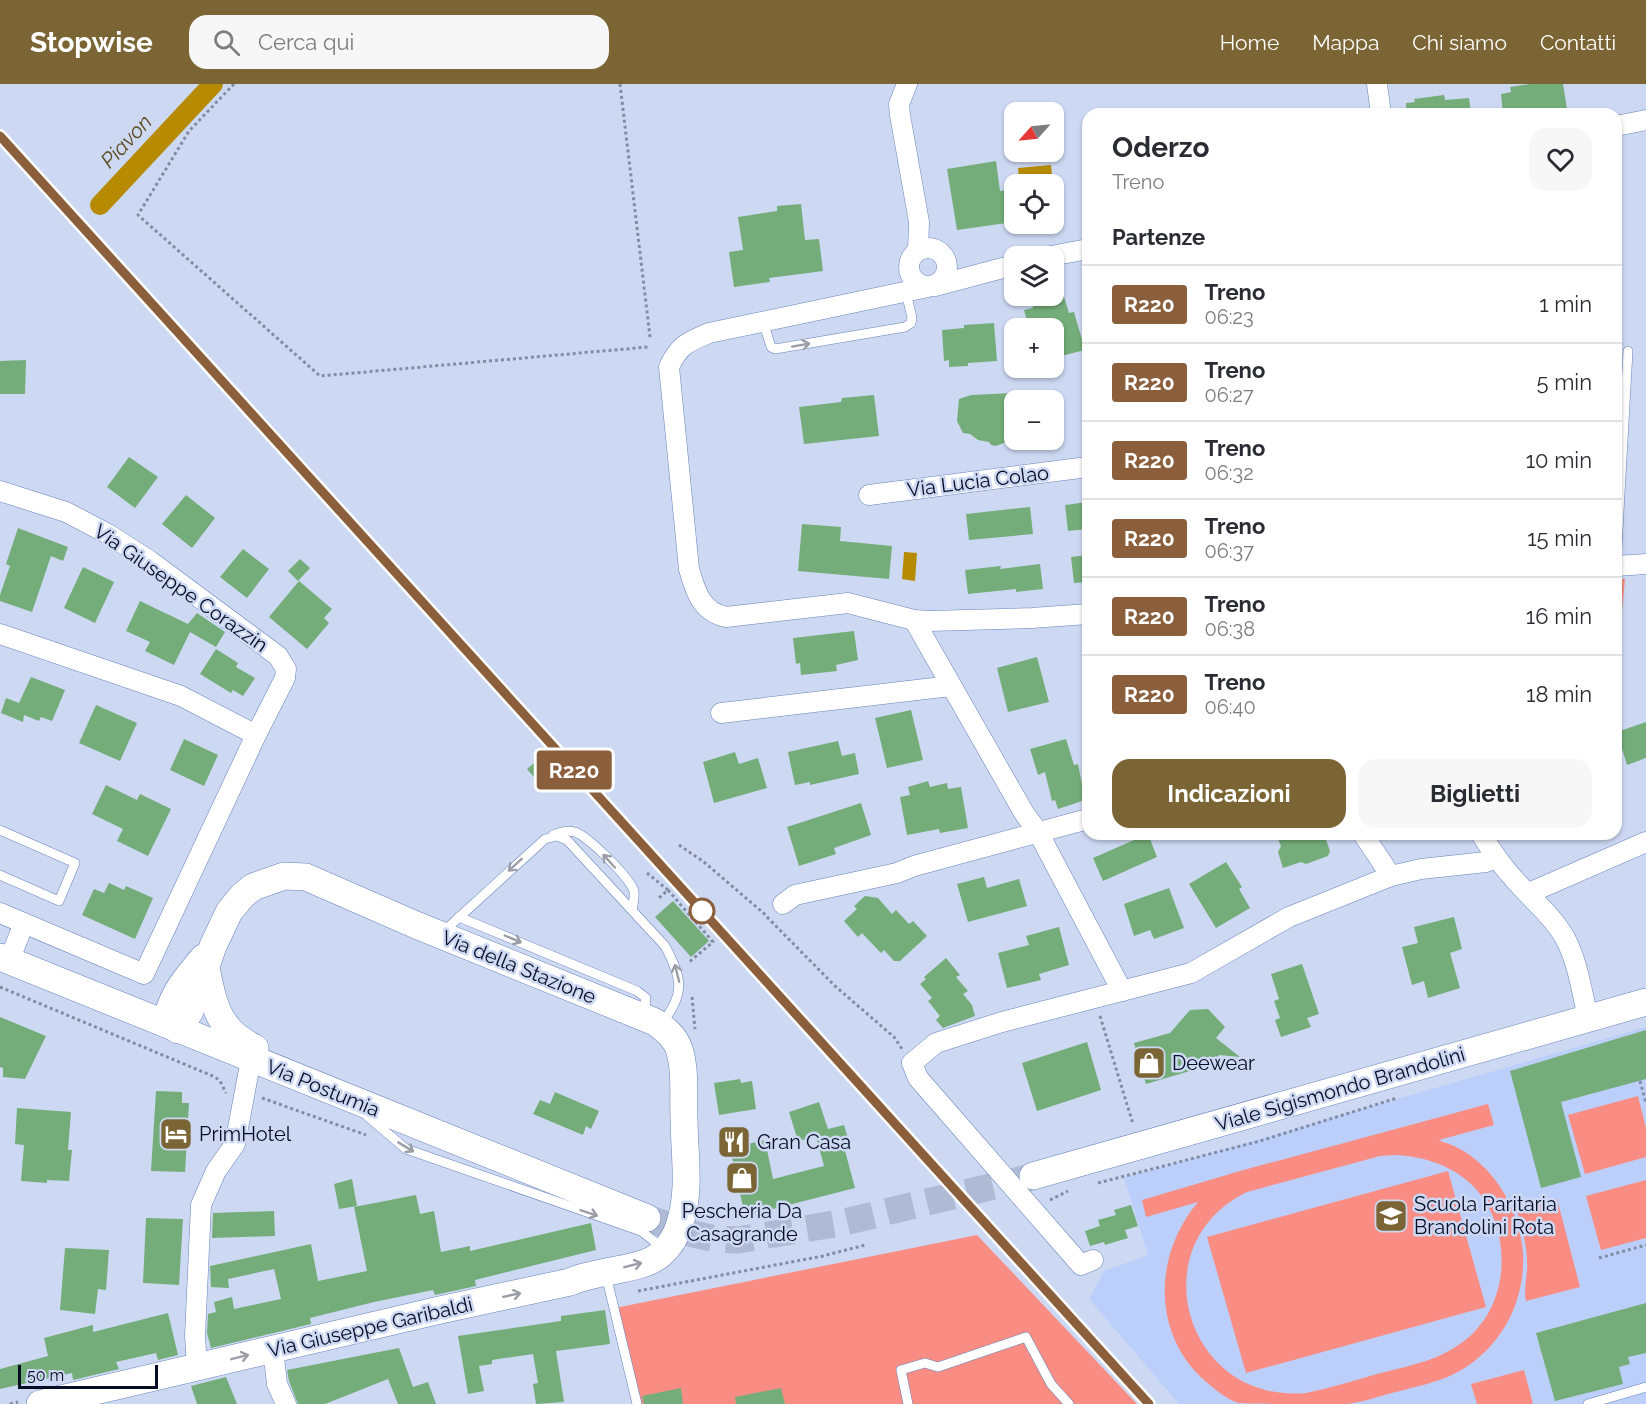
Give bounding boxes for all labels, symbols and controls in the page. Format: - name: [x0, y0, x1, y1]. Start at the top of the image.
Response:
- search box: [189, 15, 609, 69]
- text: Stopwise: [30, 26, 153, 59]
- icon: search: [210, 26, 243, 59]
- text: Cerca qui: [258, 29, 354, 55]
- text: Home: [1220, 30, 1279, 55]
- text: Mappa: [1312, 30, 1379, 55]
- text: Chi siamo: [1412, 30, 1507, 55]
- text: Contatti: [1540, 30, 1616, 55]
- north arrow: [1004, 102, 1064, 162]
- map controls: [1004, 102, 1064, 450]
- water label: Piavon: [95, 109, 157, 173]
- button: heart: [1529, 128, 1592, 191]
- text: Oderzo: [1112, 131, 1209, 164]
- text: Treno: [1112, 170, 1164, 194]
- button: locate: [1004, 174, 1064, 234]
- text: Partenze: [1112, 224, 1205, 250]
- button: layers: [1004, 246, 1064, 306]
- text: Treno: [1205, 279, 1265, 305]
- text: 1 min: [1539, 291, 1592, 317]
- text: R220: [1124, 292, 1175, 317]
- text: 06:23: [1205, 305, 1254, 329]
- button: +: [1004, 318, 1064, 378]
- one-way arrow: [790, 339, 810, 350]
- text: Treno: [1205, 357, 1265, 383]
- text: 5 min: [1537, 369, 1592, 395]
- text: R220: [1124, 370, 1175, 395]
- text: 06:27: [1205, 383, 1254, 407]
- button: −: [1004, 390, 1064, 450]
- text: Treno: [1205, 435, 1265, 461]
- text: 10 min: [1526, 447, 1592, 473]
- text: R220: [1124, 448, 1175, 473]
- street label: Via Lucia Colao: [906, 460, 1050, 502]
- text: 06:32: [1205, 461, 1254, 485]
- text: Treno: [1205, 513, 1265, 539]
- street label: Via Giuseppe Corazzin: [89, 519, 273, 657]
- text: 15 min: [1527, 525, 1592, 551]
- text: R220: [1124, 526, 1175, 551]
- text: 06:37: [1205, 539, 1254, 563]
- text: Treno: [1205, 591, 1265, 617]
- text: 16 min: [1526, 603, 1592, 629]
- text: R220: [1124, 604, 1175, 629]
- text: 06:38: [1205, 617, 1255, 641]
- text: Treno: [1205, 669, 1265, 695]
- text: 18 min: [1526, 681, 1592, 707]
- text: R220: [1124, 682, 1175, 707]
- text: 06:40: [1205, 695, 1256, 719]
- line badge: R220: [532, 750, 616, 790]
- text: R220: [549, 758, 599, 783]
- button: Indicazioni: [1112, 759, 1346, 828]
- button: Biglietti: [1358, 759, 1592, 828]
- one-way arrow: [602, 853, 616, 868]
- one-way arrow: [507, 858, 522, 872]
- unlabelled marker: [689, 898, 715, 924]
- street label: Via della Stazione: [438, 925, 600, 1009]
- one-way arrow: [503, 934, 521, 945]
- one-way arrow: [670, 964, 682, 983]
- street label: Viale Sigismondo Brandolini: [1212, 1042, 1468, 1136]
- shop icon: Deewear: [1131, 1045, 1167, 1081]
- place label: Deewear: [1172, 1051, 1255, 1075]
- street label: Via Postumia: [263, 1054, 383, 1122]
- hotel icon: PrimHotel: [158, 1116, 194, 1152]
- place label: PrimHotel: [199, 1122, 292, 1146]
- restaurant icon: Gran Casa: [716, 1124, 752, 1160]
- place label: Gran Casa: [757, 1130, 851, 1154]
- one-way arrow: [397, 1141, 414, 1153]
- shop icon: Pescheria Da Casagrande: [724, 1160, 760, 1196]
- place label: Scuola Paritaria Brandolini Rota: [1414, 1192, 1557, 1239]
- school or university icon: Scuola Paritaria Brandolini Rota: [1373, 1198, 1409, 1234]
- place label: Pescheria Da Casagrande: [682, 1199, 802, 1246]
- one-way arrow: [579, 1209, 598, 1220]
- one-way arrow: [624, 1258, 643, 1270]
- one-way arrow: [502, 1288, 521, 1300]
- street label: Via Giuseppe Garibaldi: [265, 1292, 475, 1362]
- one-way arrow: [230, 1350, 249, 1362]
- scale bar: [18, 1362, 158, 1390]
- text: 50 m: [27, 1366, 64, 1385]

